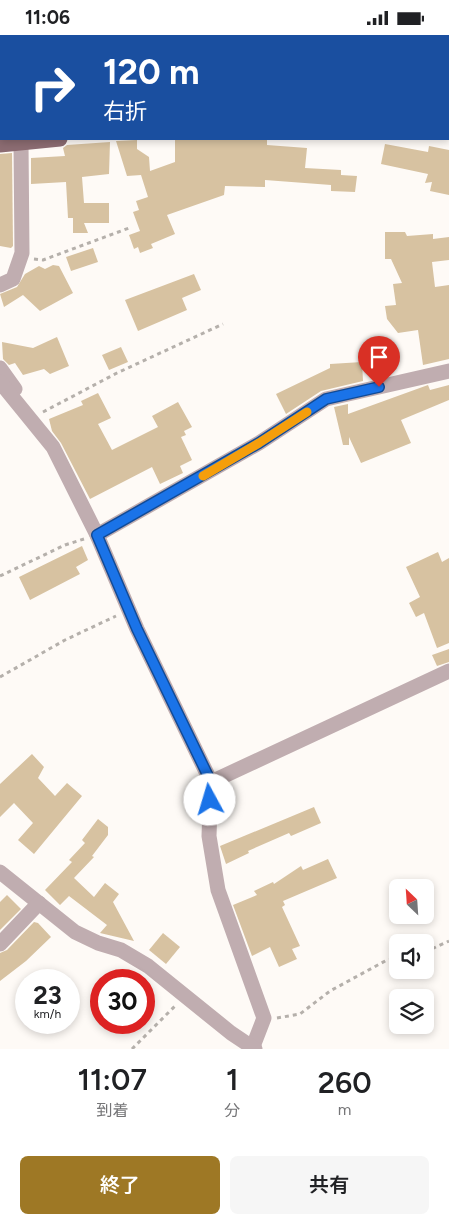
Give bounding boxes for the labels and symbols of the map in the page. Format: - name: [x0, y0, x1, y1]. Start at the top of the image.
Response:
- pin: [358, 336, 400, 387]
- position arrow: [183, 773, 235, 825]
- north arrow: [389, 879, 434, 924]
- speed limit sign: 30: [90, 969, 155, 1034]

